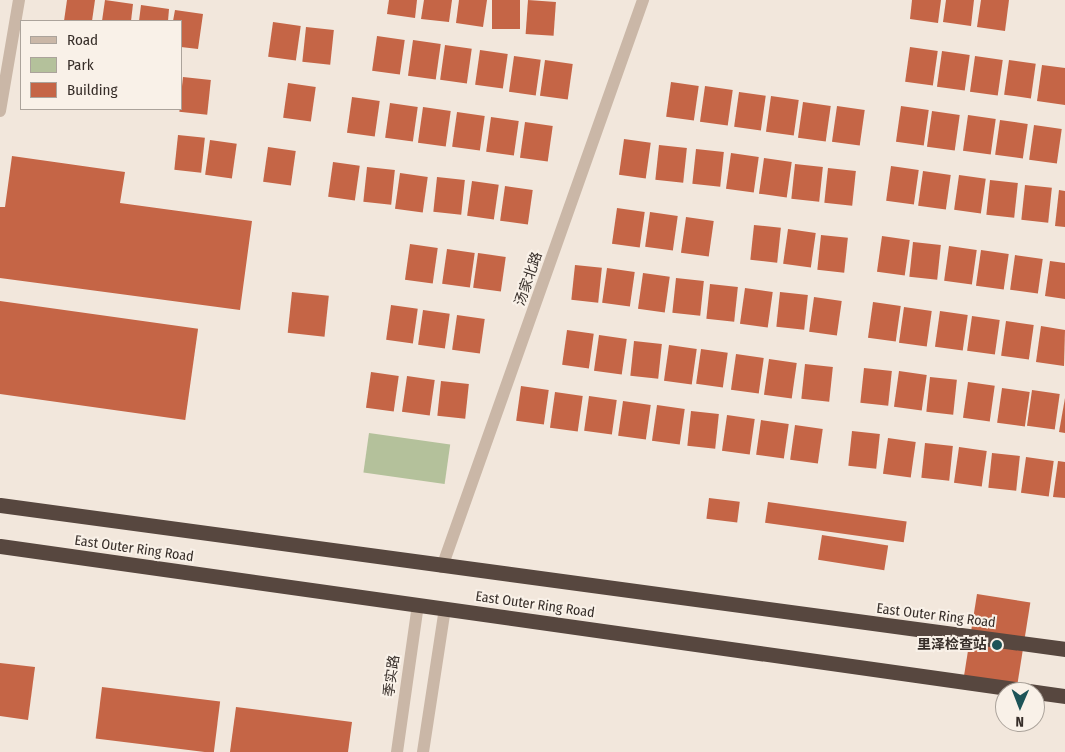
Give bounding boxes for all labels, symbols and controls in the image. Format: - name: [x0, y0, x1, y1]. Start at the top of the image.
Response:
- legend: [20, 20, 182, 110]
- text: Road: [67, 31, 98, 49]
- text: Park: [67, 56, 94, 74]
- text: Building: [67, 81, 118, 99]
- street label: 汤家北路: [512, 250, 546, 308]
- street label: East Outer Ring Road: [73, 532, 195, 566]
- street label: East Outer Ring Road: [474, 588, 596, 622]
- street label: East Outer Ring Road: [875, 600, 997, 632]
- place label: 里泽检查站: [917, 637, 987, 653]
- marker: 里泽检查站: [991, 639, 1003, 651]
- street label: 季实路: [381, 654, 403, 698]
- north arrow: [995, 682, 1045, 732]
- text: N: [1015, 713, 1024, 730]

